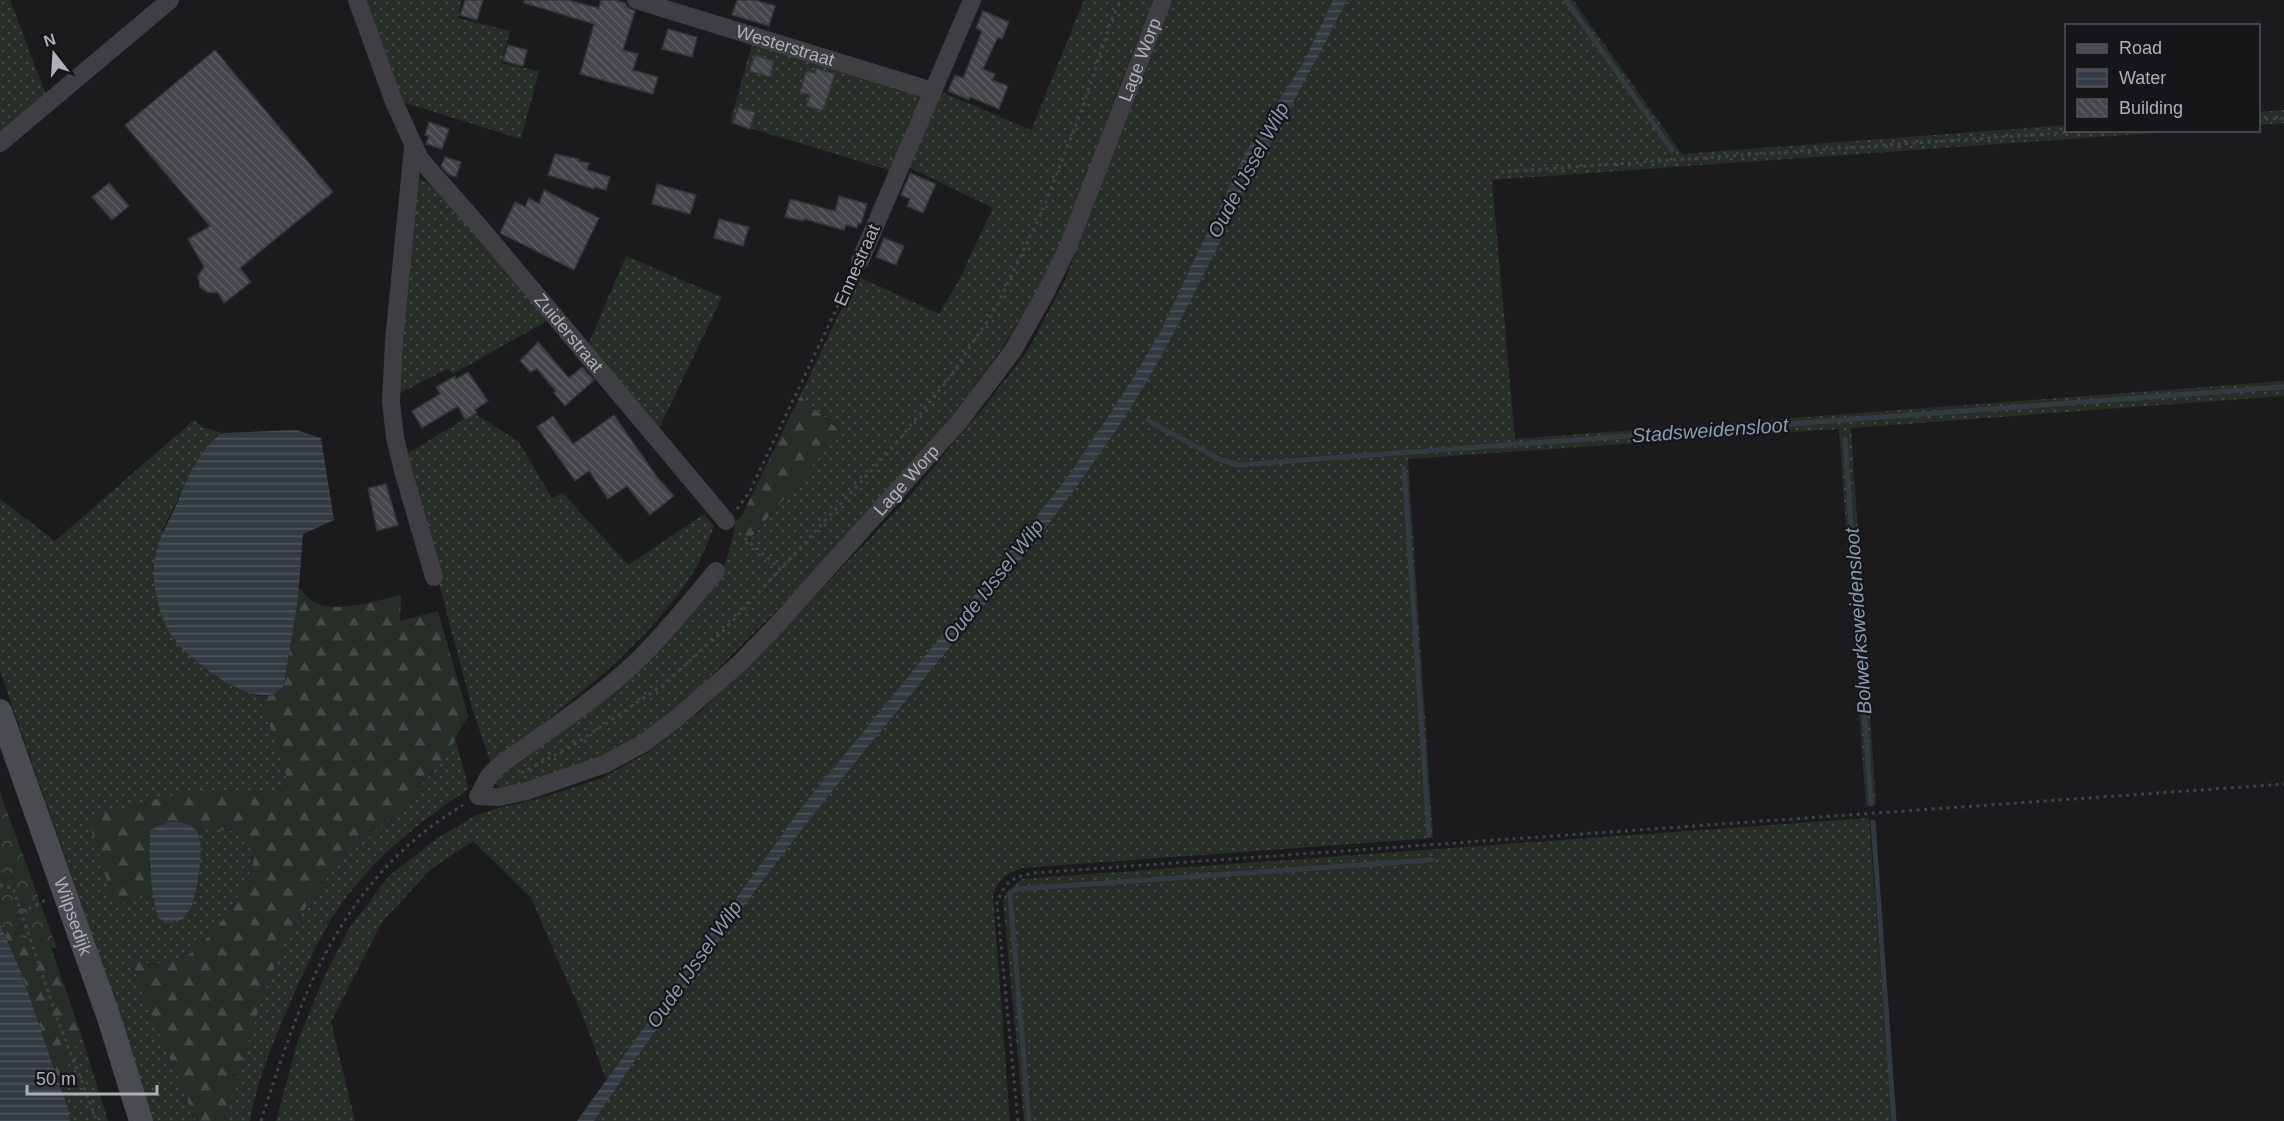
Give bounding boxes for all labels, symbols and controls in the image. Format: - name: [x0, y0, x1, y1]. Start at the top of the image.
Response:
- street label: Lage Worp: [1115, 15, 1165, 104]
- street label: Westerstraat: [734, 21, 837, 70]
- north arrow: [24, 24, 84, 84]
- legend: [2065, 24, 2260, 132]
- text: N: [42, 30, 58, 50]
- text: Road: [2119, 38, 2162, 58]
- text: Water: [2119, 68, 2166, 88]
- text: Building: [2119, 98, 2183, 118]
- water label: Oude IJssel Wilp: [1203, 99, 1293, 241]
- street label: Ennestraat: [830, 221, 884, 309]
- street label: Zuiderstraat: [530, 290, 607, 376]
- water label: Stadsweidensloot: [1631, 413, 1790, 446]
- street label: Lage Worp: [870, 441, 943, 520]
- water label: Oude IJssel Wilp: [938, 515, 1048, 647]
- water label: Bolwerksweidensloot: [1840, 526, 1875, 715]
- street label: Wilpsedijk: [50, 875, 96, 959]
- water label: Oude IJssel Wilp: [642, 896, 746, 1032]
- scale bar: [27, 1058, 158, 1096]
- text: 50 m: [36, 1069, 76, 1089]

